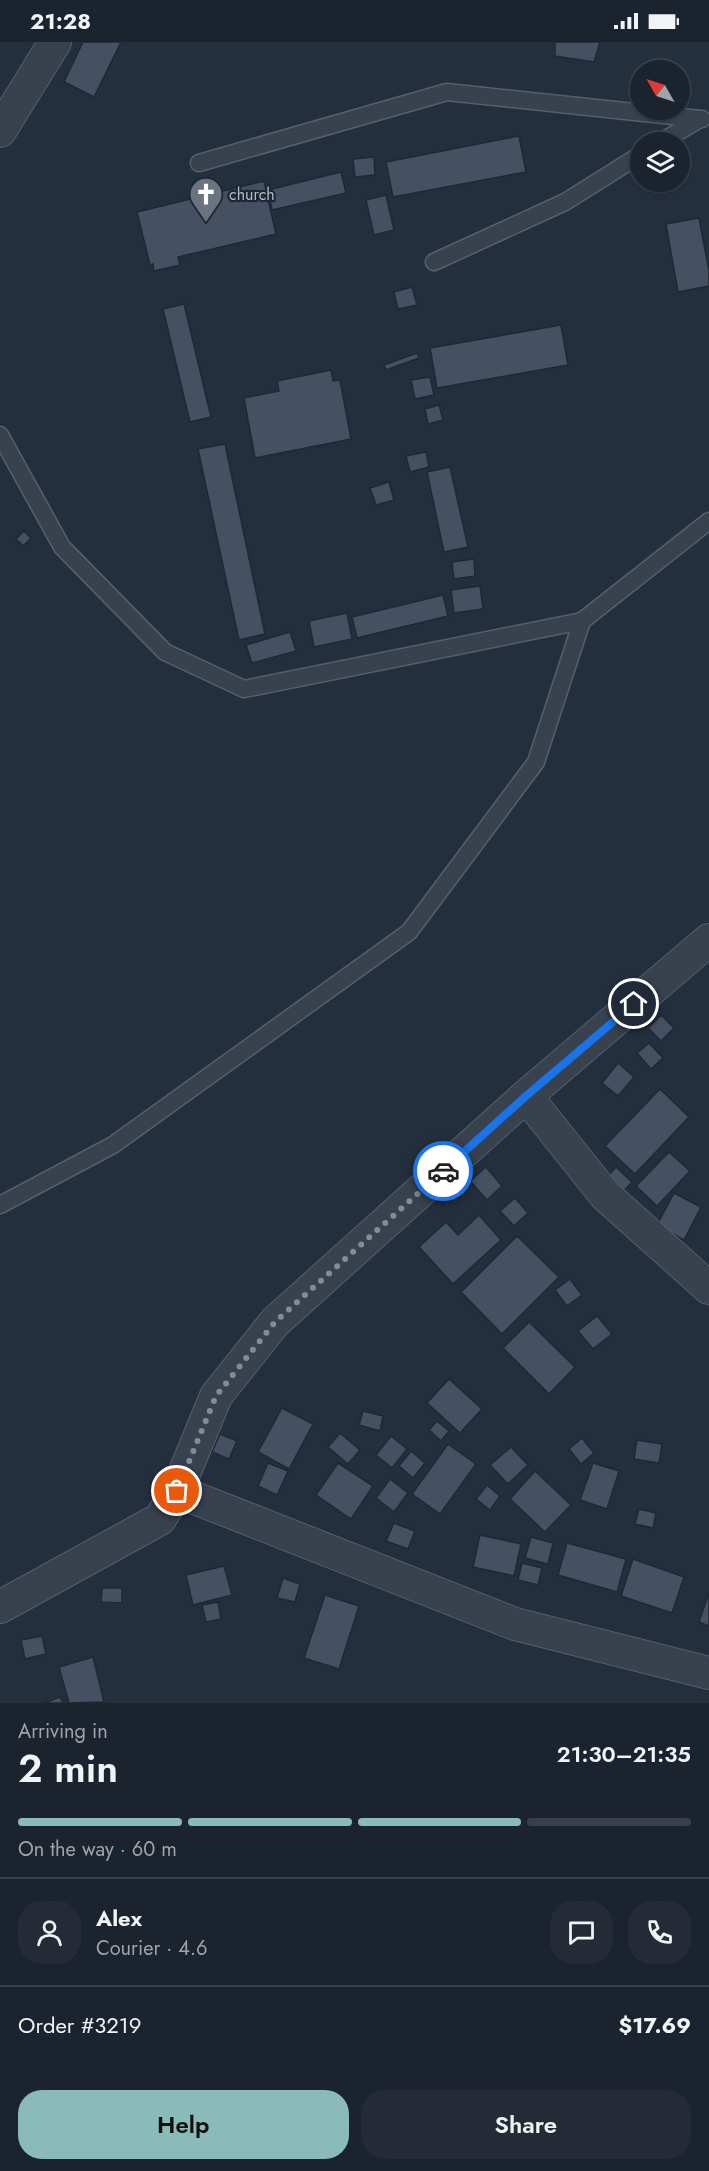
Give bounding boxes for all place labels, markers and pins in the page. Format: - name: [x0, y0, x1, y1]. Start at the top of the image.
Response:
- church icon: church: [188, 176, 224, 223]
- place label: church: [229, 183, 275, 206]
- pin: [608, 978, 659, 1029]
- pin: [151, 1465, 202, 1516]

